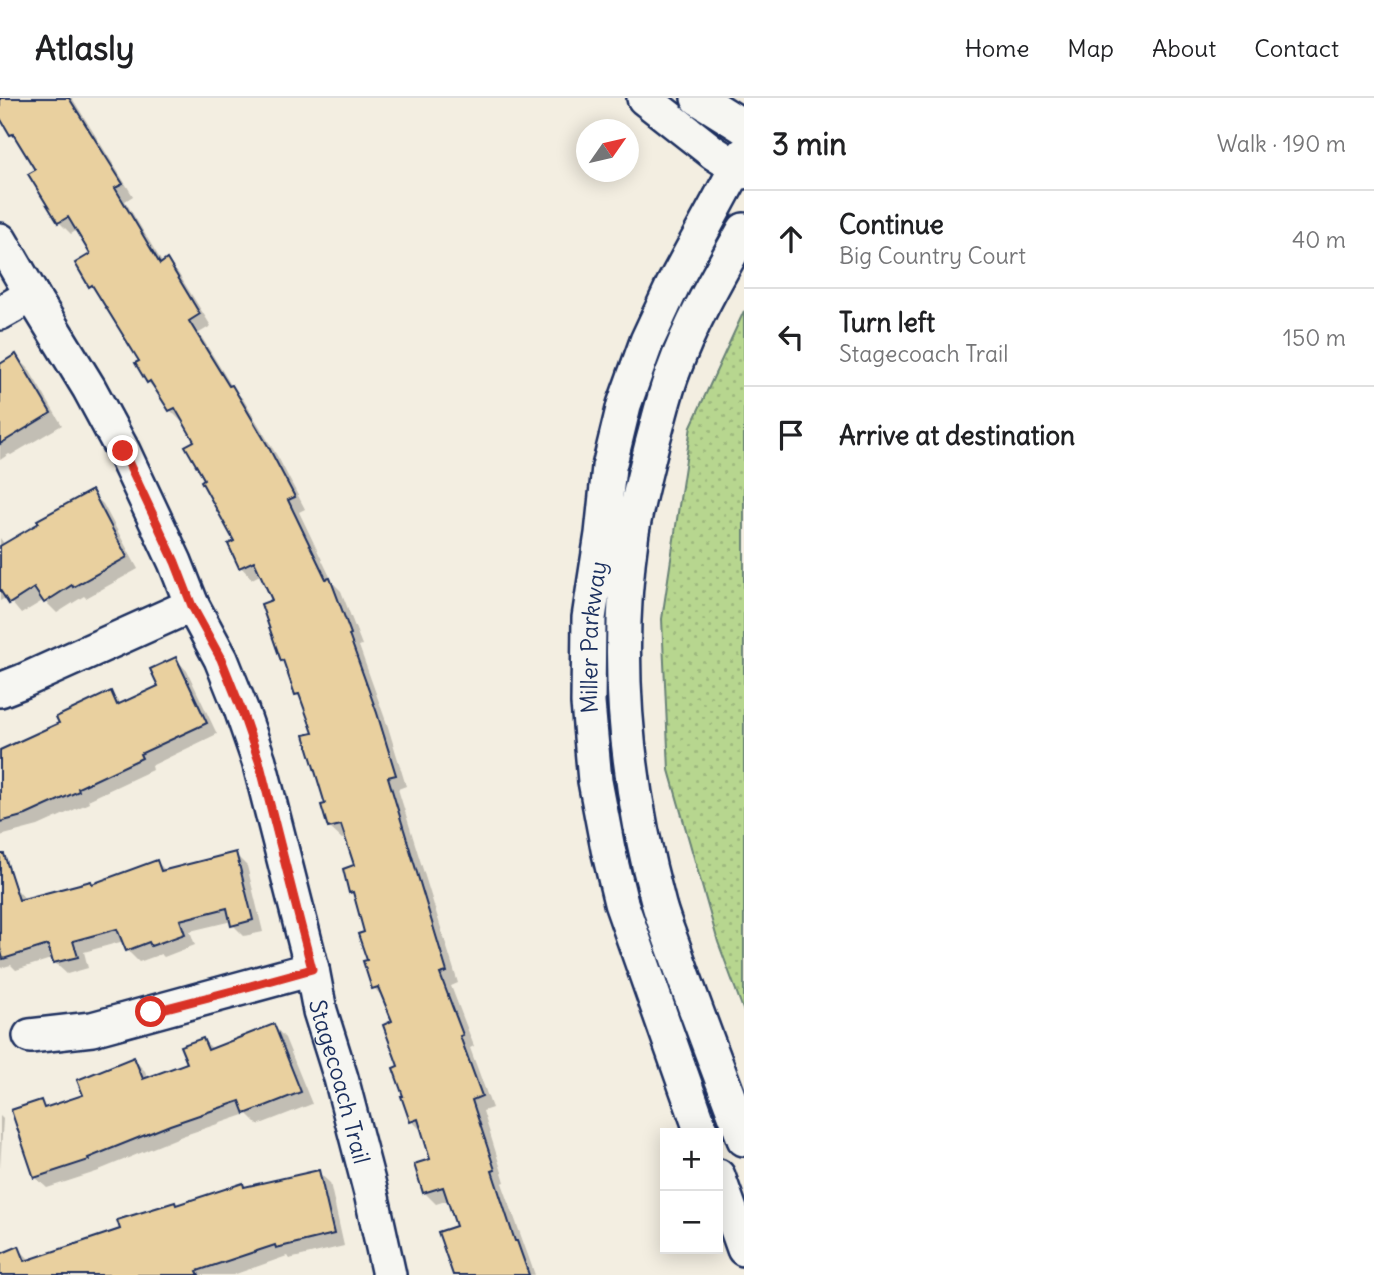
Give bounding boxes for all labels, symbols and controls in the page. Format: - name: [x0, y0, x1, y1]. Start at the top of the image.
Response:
- text: Atlasly: [35, 27, 134, 69]
- text: Home: [965, 33, 1029, 63]
- text: Map: [1067, 33, 1114, 63]
- text: About: [1152, 33, 1216, 63]
- text: Contact: [1254, 33, 1339, 63]
- north arrow: [576, 119, 639, 182]
- text: 3 min: [772, 125, 847, 163]
- text: Walk · 190 m: [1217, 129, 1346, 158]
- text: Continue: [839, 208, 944, 241]
- icon: ahead: [772, 220, 810, 258]
- text: 40 m: [1292, 225, 1346, 254]
- text: Big Country Court: [839, 241, 1026, 270]
- text: Turn left: [839, 306, 935, 339]
- icon: left: [772, 318, 810, 356]
- text: 150 m: [1283, 323, 1346, 352]
- text: Stagecoach Trail: [839, 339, 1008, 368]
- icon: arrive: [772, 416, 810, 454]
- text: Arrive at destination: [839, 419, 1075, 452]
- route end: [107, 435, 138, 466]
- street label: Miller Parkway: [573, 559, 612, 715]
- route start: [135, 996, 166, 1027]
- street label: Stagecoach Trail: [304, 997, 377, 1167]
- map controls: [660, 1128, 723, 1254]
- button: +: [660, 1128, 723, 1191]
- button: −: [660, 1191, 723, 1254]

